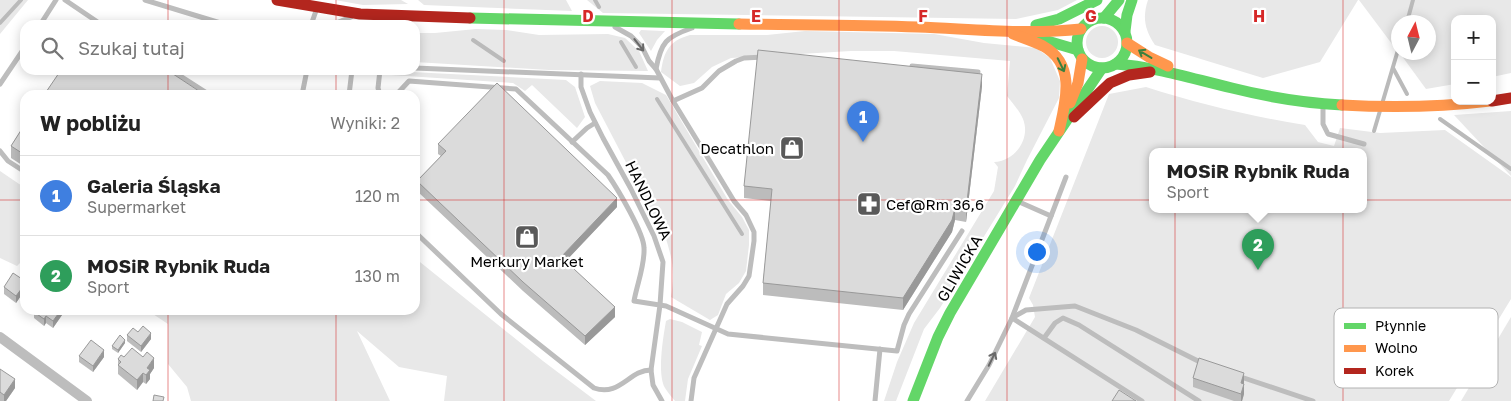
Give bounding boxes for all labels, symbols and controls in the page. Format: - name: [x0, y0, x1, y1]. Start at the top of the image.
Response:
- text: D: [582, 6, 594, 26]
- text: E: [751, 6, 761, 26]
- text: F: [918, 6, 928, 26]
- text: G: [1085, 6, 1097, 26]
- text: H: [1253, 6, 1265, 26]
- north arrow: [1391, 15, 1436, 60]
- map controls: [1451, 15, 1496, 105]
- button: +: [1451, 15, 1496, 60]
- search box: [20, 20, 420, 75]
- icon: search: [38, 34, 66, 62]
- text: Szukaj tutaj: [78, 36, 185, 59]
- one-way arrow: [633, 38, 644, 51]
- one-way arrow: [1138, 49, 1152, 59]
- one-way arrow: [1057, 57, 1066, 72]
- button: −: [1451, 60, 1496, 105]
- pin: 1: [847, 101, 879, 142]
- text: W pobliżu: [40, 110, 141, 136]
- text: Wyniki: 2: [330, 113, 400, 133]
- shop icon: Decathlon: [779, 135, 805, 161]
- place label: Decathlon: [700, 139, 774, 157]
- popup: [1149, 148, 1367, 213]
- street label: HANDLOWA: [622, 157, 676, 243]
- text: MOSiR Rybnik Ruda: [1166, 159, 1350, 182]
- text: Galeria Śląska: [87, 174, 220, 197]
- text: Sport: [1166, 182, 1209, 202]
- text: 1: [52, 186, 60, 206]
- text: 120 m: [355, 186, 400, 206]
- pharmacy icon: Cef@Rm 36,6: [856, 191, 882, 217]
- place label: Cef@Rm 36,6: [886, 195, 984, 213]
- text: Supermarket: [87, 197, 186, 217]
- shop icon: Merkury Market: [514, 224, 540, 250]
- pin: 2: [1242, 229, 1274, 270]
- street label: GLIWICKA: [933, 232, 985, 304]
- your location: [1024, 239, 1050, 265]
- place label: Merkury Market: [470, 252, 584, 270]
- text: MOSiR Rybnik Ruda: [87, 254, 270, 277]
- text: 2: [51, 266, 61, 286]
- text: 130 m: [355, 266, 400, 286]
- text: Sport: [87, 277, 130, 297]
- legend: [1334, 308, 1498, 388]
- text: Płynnie: [1375, 317, 1426, 334]
- text: Wolno: [1375, 339, 1418, 356]
- one-way arrow: [988, 352, 997, 367]
- text: Korek: [1375, 362, 1414, 379]

